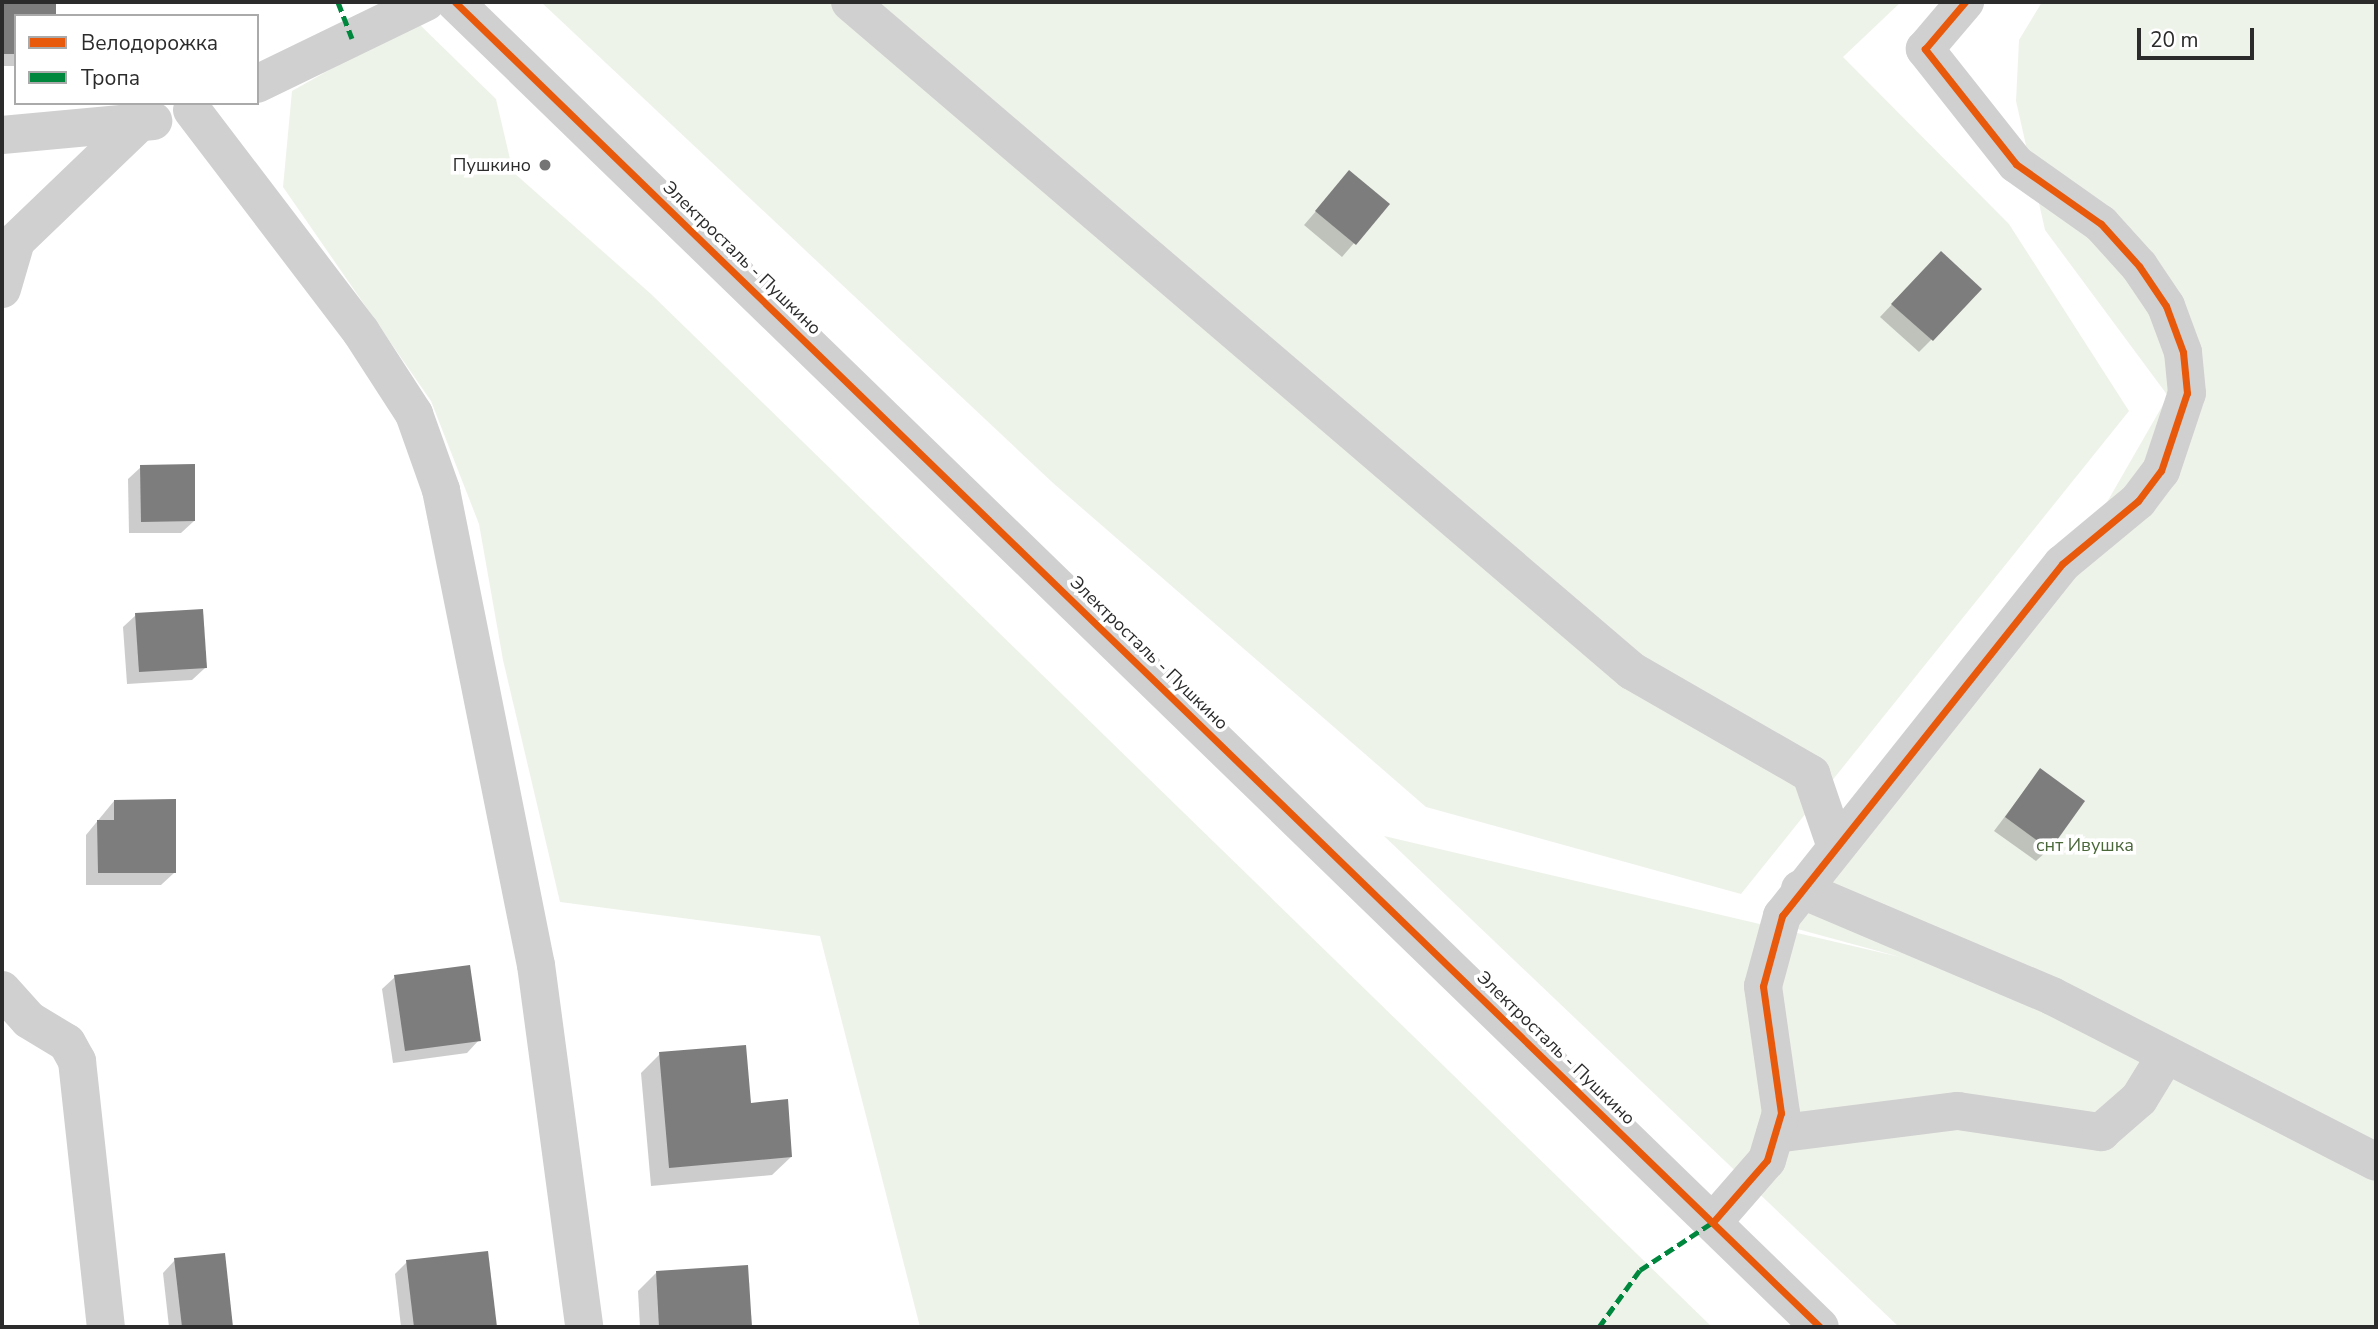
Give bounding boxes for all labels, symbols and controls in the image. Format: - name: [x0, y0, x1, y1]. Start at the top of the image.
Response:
- legend: [14, 14, 259, 105]
- scale bar: [2140, 14, 2257, 58]
- text: 20 m: [2150, 26, 2199, 54]
- text: Велодорожка: [81, 29, 218, 57]
- text: Тропа: [81, 64, 140, 92]
- place label: Пушкино: [453, 154, 531, 176]
- marker: Пушкино: [537, 157, 553, 173]
- street label: Электросталь - Пушкино: [658, 177, 826, 339]
- street label: Электросталь - Пушкино: [1065, 572, 1233, 734]
- park label: снт Ивушка: [2036, 834, 2134, 856]
- street label: Электросталь - Пушкино: [1472, 967, 1640, 1129]

